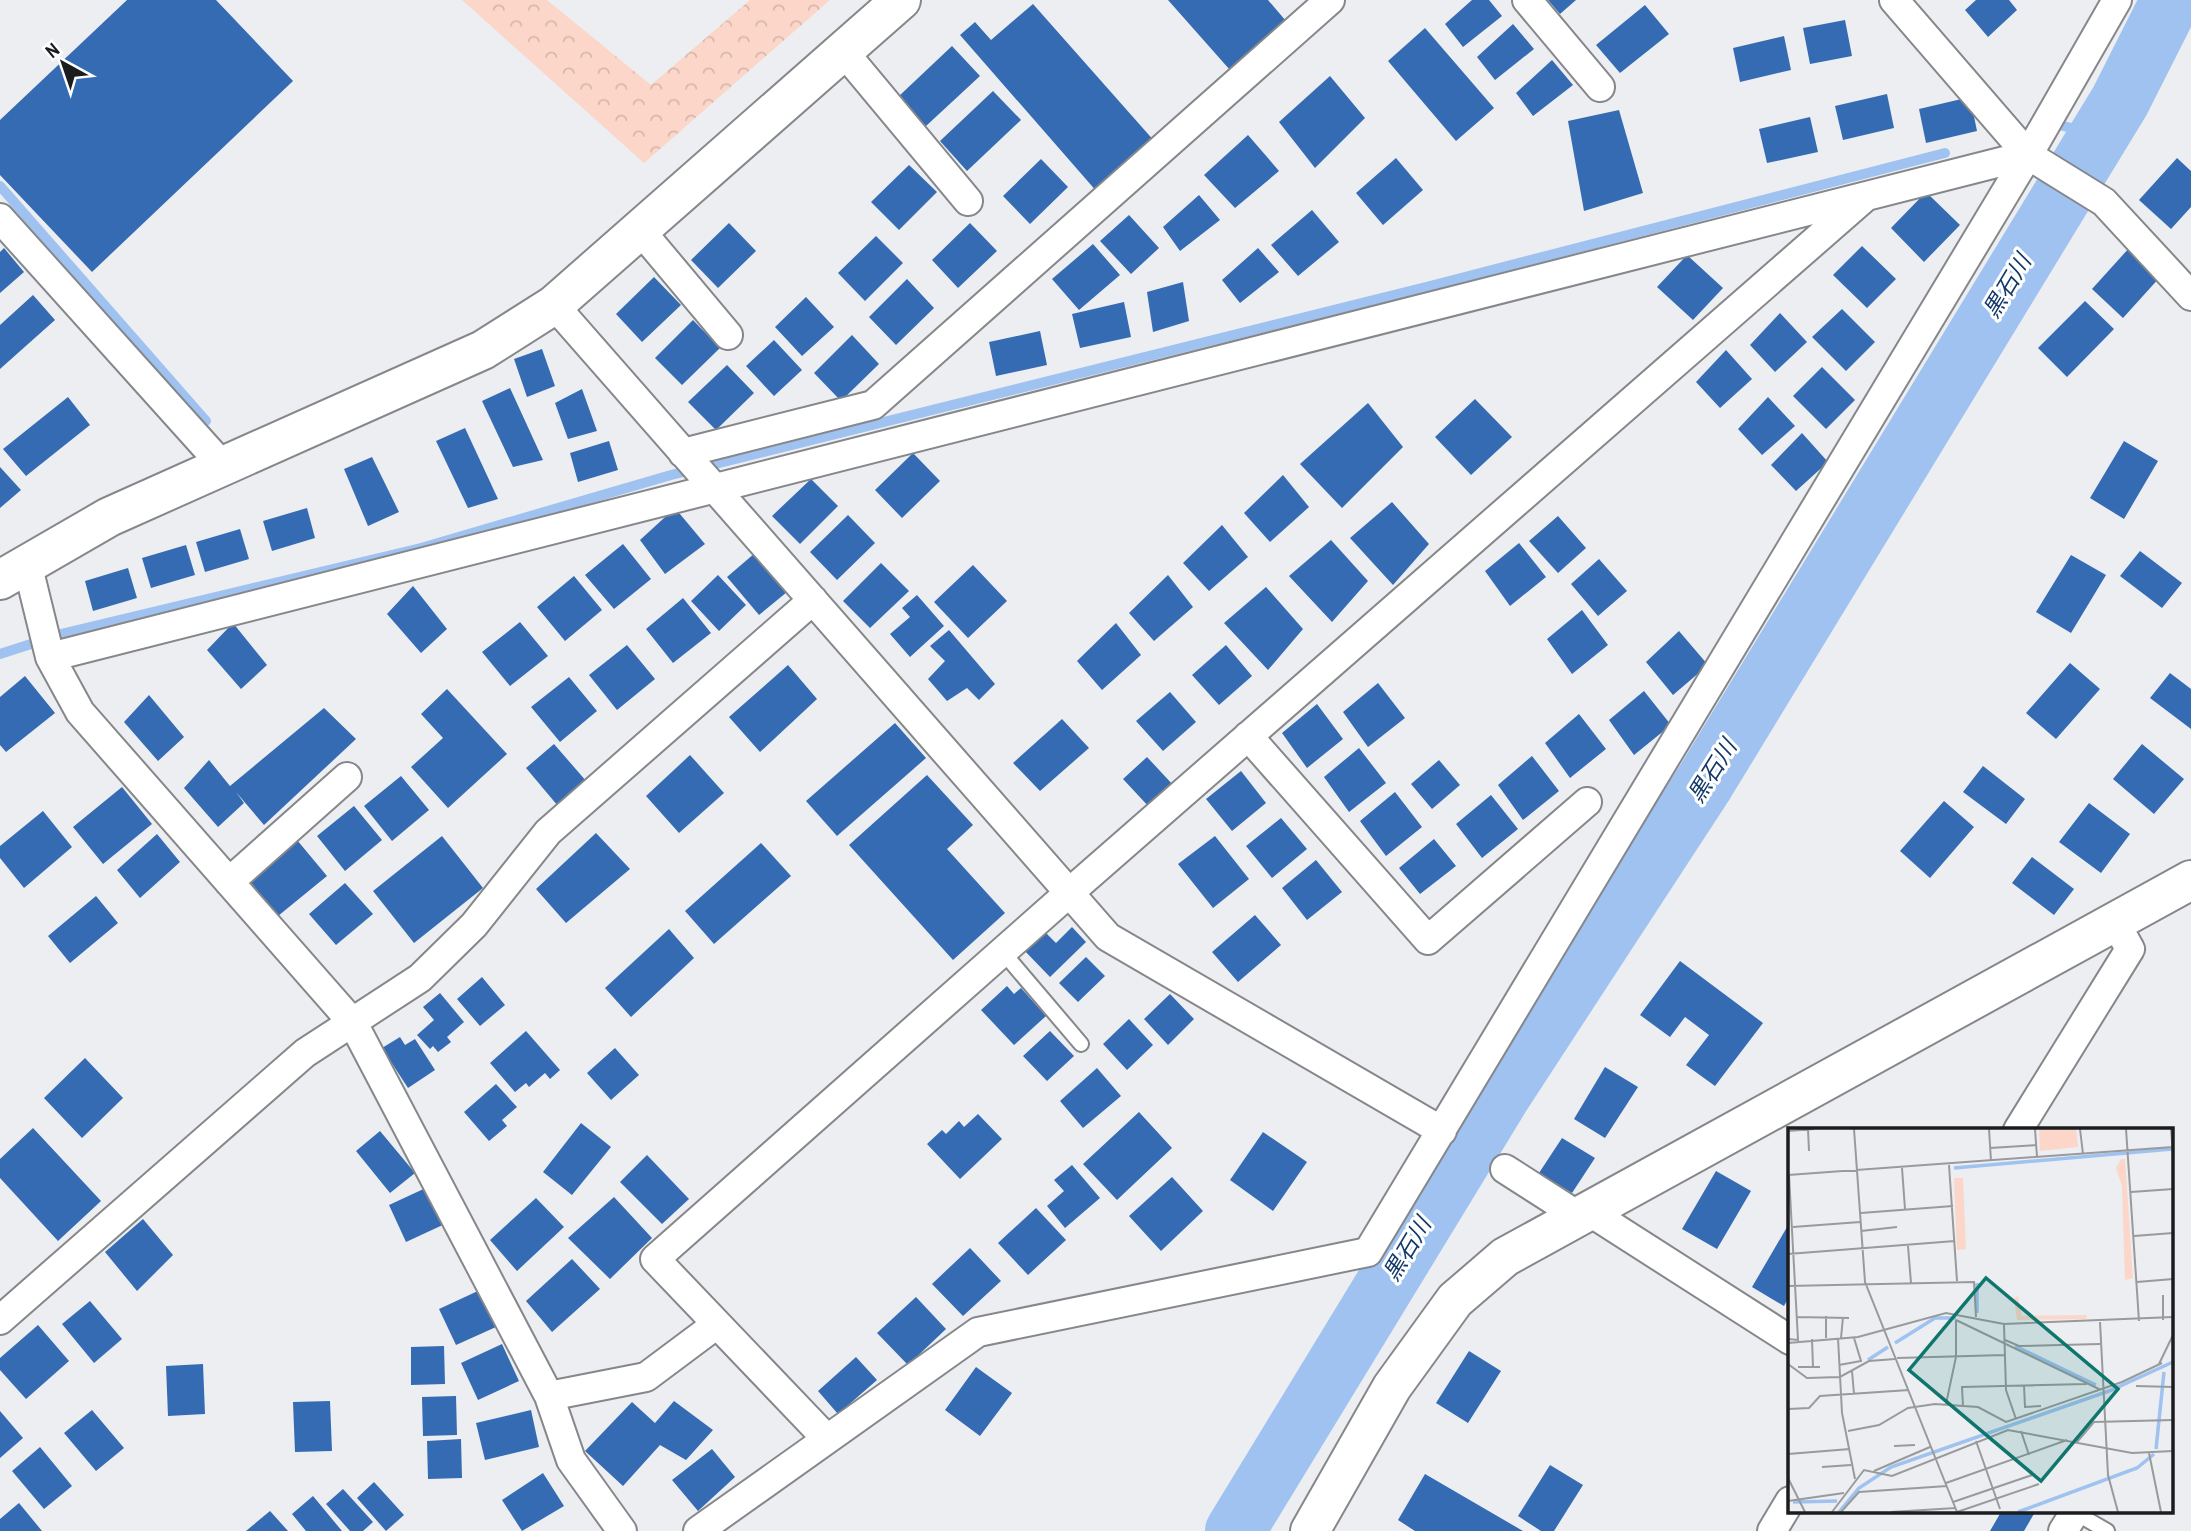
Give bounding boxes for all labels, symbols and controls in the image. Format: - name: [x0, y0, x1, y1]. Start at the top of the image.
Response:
- north arrow: [28, 28, 98, 98]
- text: N: [39, 36, 65, 64]
- water label: 黒石川: [1976, 246, 2039, 323]
- water label: 黒石川: [1680, 731, 1745, 808]
- inset map: [1788, 1128, 2174, 1514]
- water label: 黒石川: [1376, 1209, 1439, 1286]

